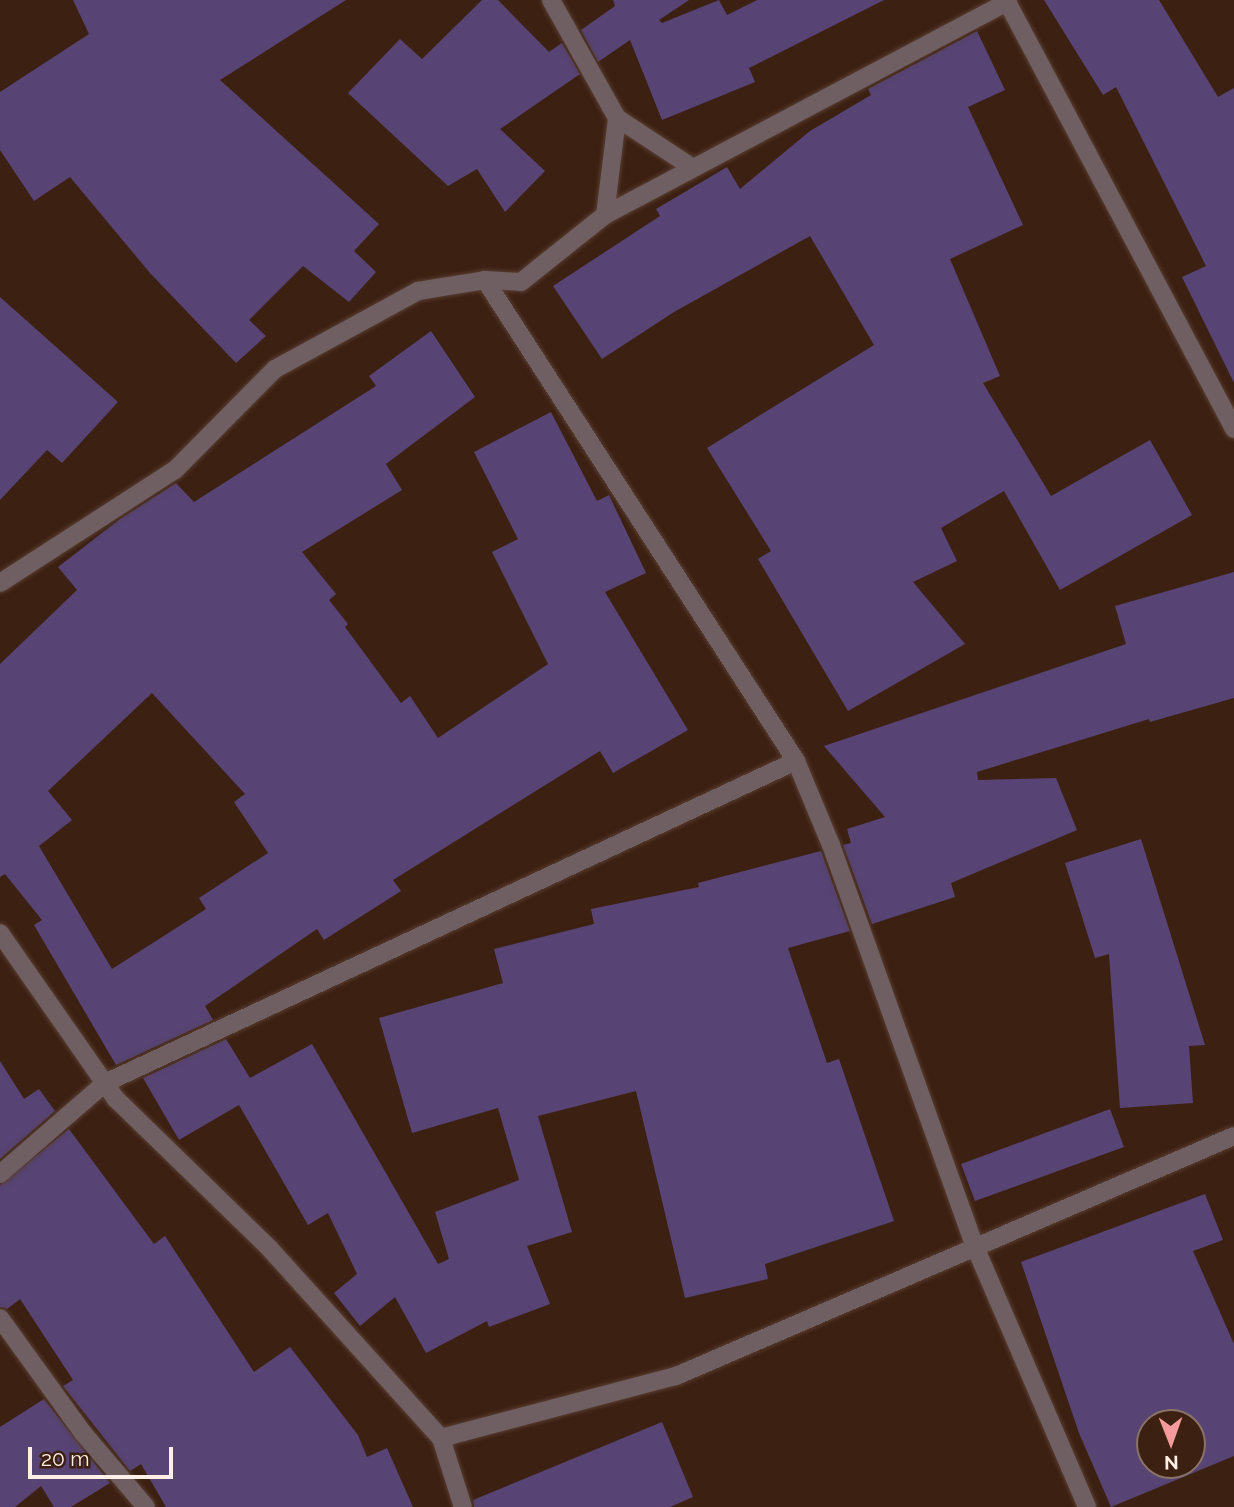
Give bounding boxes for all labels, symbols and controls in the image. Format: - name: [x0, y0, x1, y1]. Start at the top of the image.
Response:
- north arrow: [1136, 1409, 1206, 1479]
- scale bar: [32, 1434, 177, 1478]
- text: 20 m: [41, 1446, 89, 1471]
- text: N: [1164, 1452, 1179, 1474]

